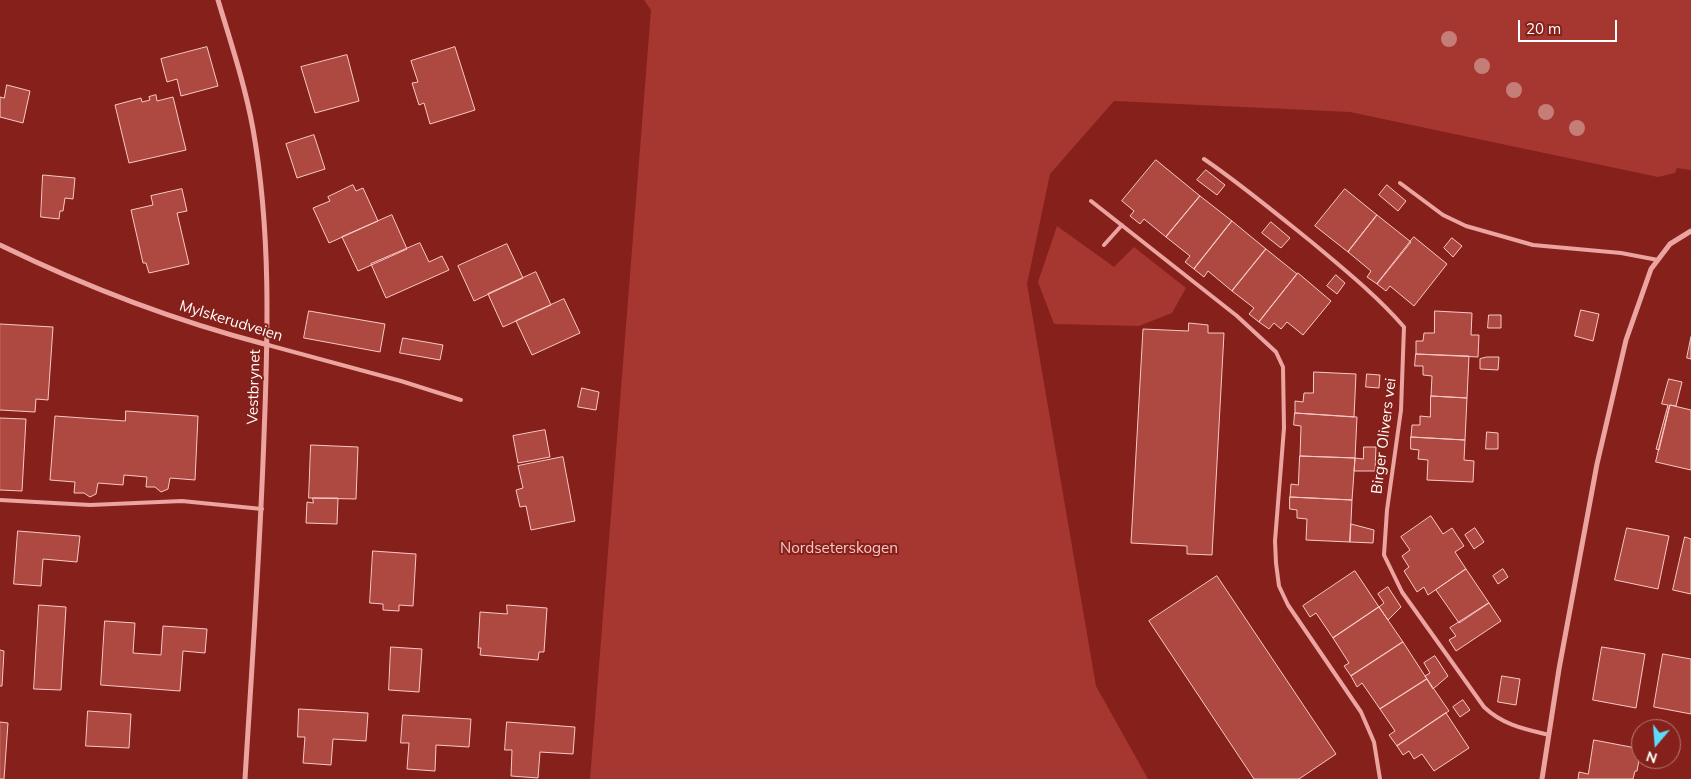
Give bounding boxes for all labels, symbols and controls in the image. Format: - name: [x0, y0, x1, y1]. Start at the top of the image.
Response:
- scale bar: [1521, 10, 1620, 42]
- text: 20 m: [1526, 19, 1561, 38]
- street label: Mylskerudveien: [177, 297, 285, 345]
- street label: Vestbrynet: [244, 349, 264, 425]
- street label: Birger Olivers vei: [1368, 377, 1400, 495]
- park label: Nordseterskogen: [780, 539, 898, 557]
- north arrow: [1631, 719, 1681, 769]
- text: N: [1644, 747, 1659, 768]

